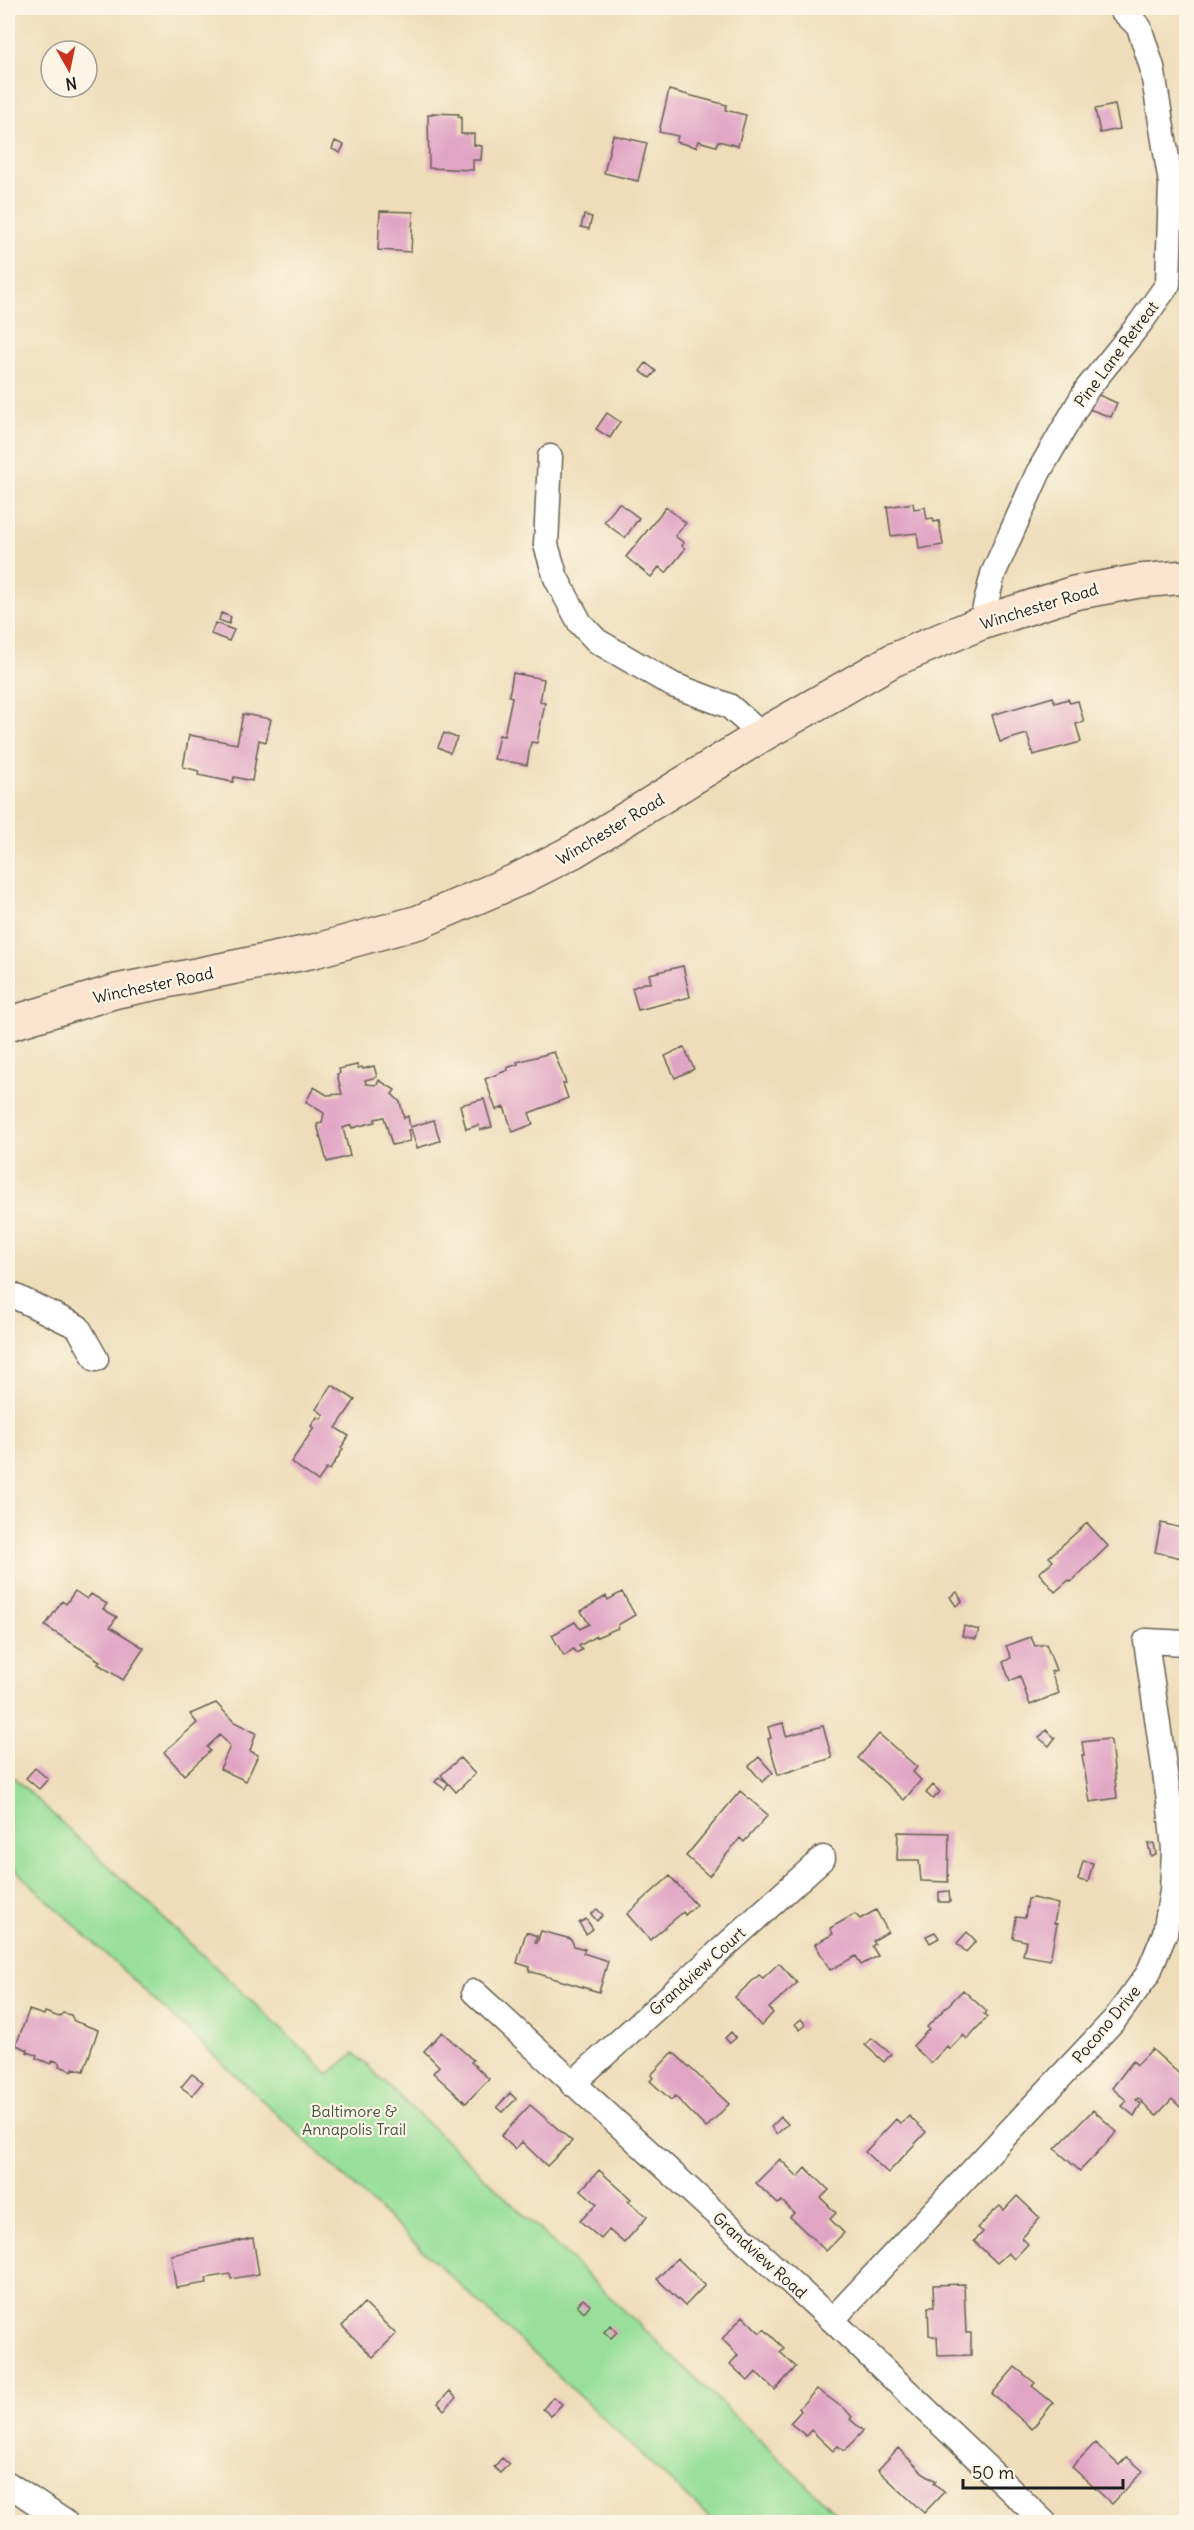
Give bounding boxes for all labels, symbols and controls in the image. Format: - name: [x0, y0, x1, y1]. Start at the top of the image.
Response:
- north arrow: [39, 39, 99, 99]
- text: N: [64, 73, 78, 95]
- street label: Pine Lane Retreat: [1070, 297, 1163, 411]
- street label: Winchester Road: [978, 579, 1100, 633]
- street label: Winchester Road: [552, 789, 668, 869]
- street label: Winchester Road: [91, 962, 215, 1008]
- street label: Grandview Court: [645, 1922, 750, 2019]
- street label: Pocono Drive: [1068, 1981, 1144, 2067]
- park label: Baltimore & Annapolis Trail: [302, 2101, 406, 2139]
- street label: Grandview Road: [709, 2208, 811, 2302]
- scale bar: [963, 2452, 1124, 2490]
- text: 50 m: [972, 2461, 1014, 2484]

